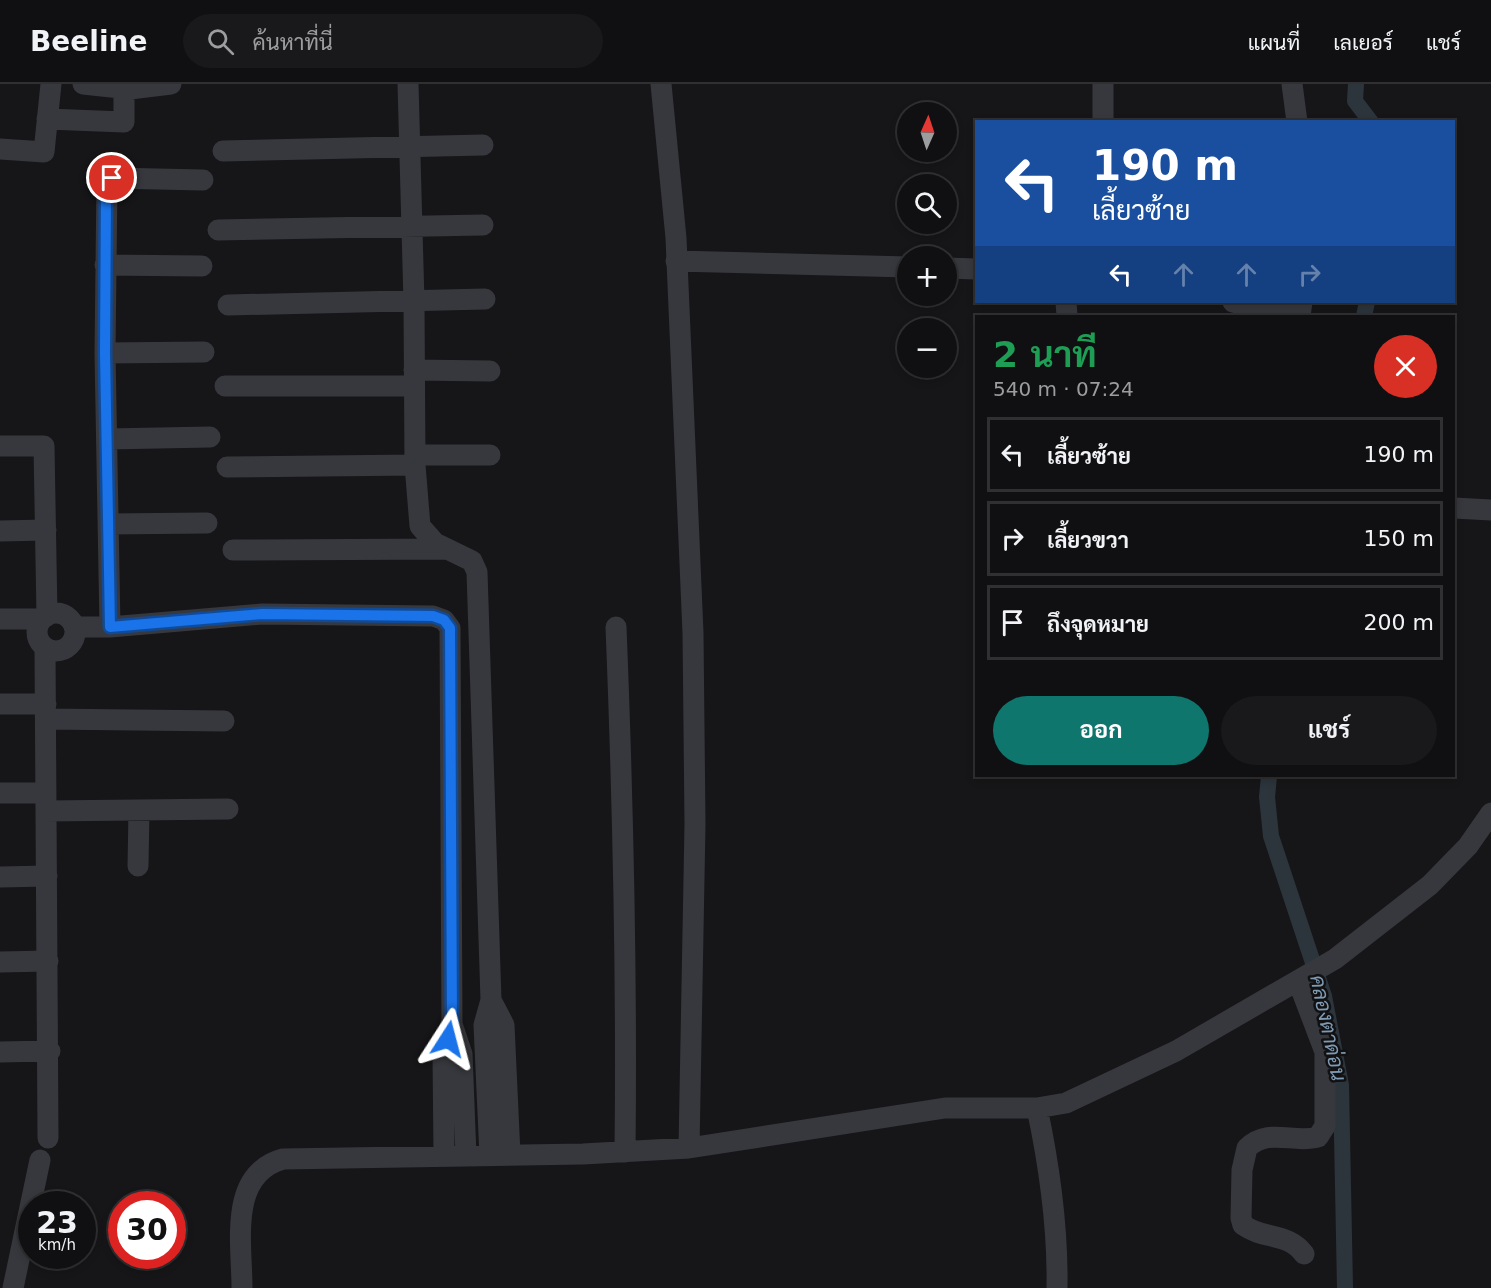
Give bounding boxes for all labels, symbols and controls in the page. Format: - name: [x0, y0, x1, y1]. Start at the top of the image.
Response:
- search box: [183, 14, 603, 68]
- text: Beeline: [30, 25, 147, 58]
- icon: search: [204, 25, 237, 58]
- text: ค้นหาที่นี่: [252, 30, 333, 55]
- text: แผนที่: [1248, 31, 1300, 55]
- text: เลเยอร์: [1333, 31, 1393, 55]
- text: แชร์: [1426, 31, 1461, 55]
- north arrow: [897, 102, 957, 162]
- map controls: [897, 102, 957, 378]
- text: 190 m: [1092, 141, 1238, 190]
- icon: left: [993, 144, 1071, 222]
- pin: [86, 152, 137, 203]
- icon: arrive: [95, 161, 128, 194]
- button: search: [897, 174, 957, 234]
- text: เลี้ยวซ้าย: [1092, 195, 1190, 226]
- button: +: [897, 246, 957, 306]
- icon: left: [1104, 258, 1137, 291]
- icon: ahead: [1167, 258, 1200, 291]
- icon: ahead: [1230, 258, 1263, 291]
- icon: right: [1293, 258, 1326, 291]
- button: −: [897, 318, 957, 378]
- text: 2 นาที: [993, 334, 1097, 375]
- button: close: [1374, 335, 1437, 398]
- text: 540 m · 07:24: [993, 377, 1134, 401]
- icon: left: [996, 438, 1029, 471]
- text: 190 m: [1364, 442, 1434, 467]
- text: เลี้ยวซ้าย: [1047, 444, 1131, 469]
- icon: right: [996, 522, 1029, 555]
- text: 150 m: [1364, 526, 1434, 551]
- text: เลี้ยวขวา: [1047, 528, 1129, 553]
- icon: arrive: [996, 606, 1029, 639]
- text: 200 m: [1364, 610, 1434, 635]
- text: ถึงจุดหมาย: [1047, 612, 1149, 637]
- button: ออก: [993, 696, 1209, 765]
- button: แชร์: [1221, 696, 1437, 765]
- water label: คลองตาด่อน: [1305, 973, 1351, 1084]
- position arrow: [416, 1007, 480, 1071]
- speed limit sign: 30: [108, 1191, 186, 1269]
- text: 23: [36, 1205, 78, 1240]
- text: km/h: [38, 1236, 76, 1254]

